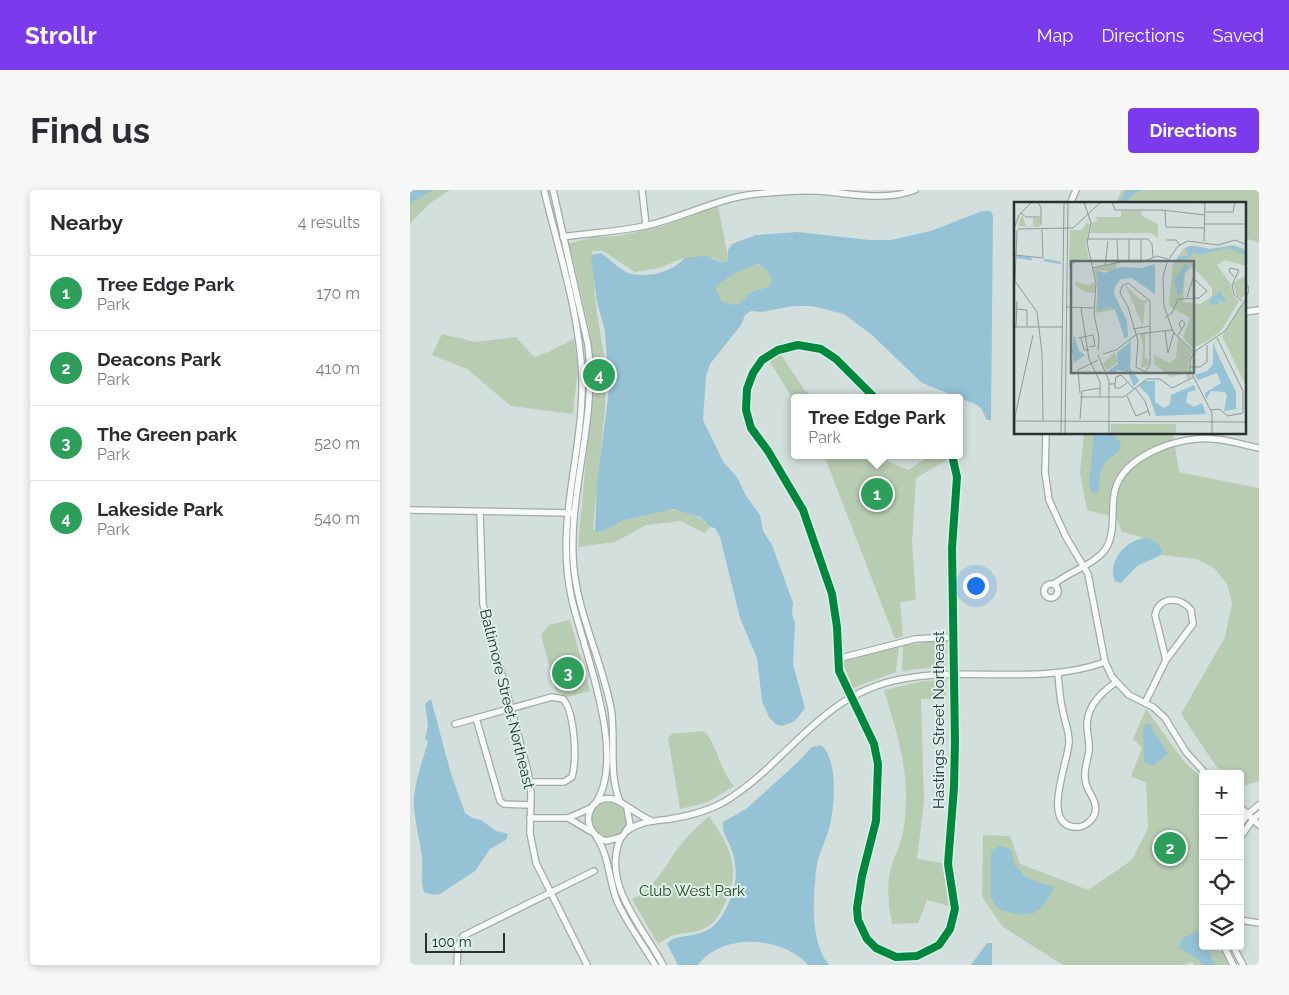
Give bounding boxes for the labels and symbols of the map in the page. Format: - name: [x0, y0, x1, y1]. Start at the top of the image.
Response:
- inset map: [1014, 202, 1246, 435]
- pin: 4: [583, 356, 615, 394]
- pin: 1: [861, 475, 893, 513]
- your location: [963, 573, 989, 599]
- street label: Baltimore Street Northeast: [476, 607, 538, 791]
- street label: Hastings Street Northeast: [930, 631, 948, 809]
- pin: 3: [552, 654, 584, 692]
- pin: 2: [1154, 829, 1186, 867]
- park label: Club West Park: [639, 882, 745, 900]
- scale bar: [425, 930, 505, 953]

